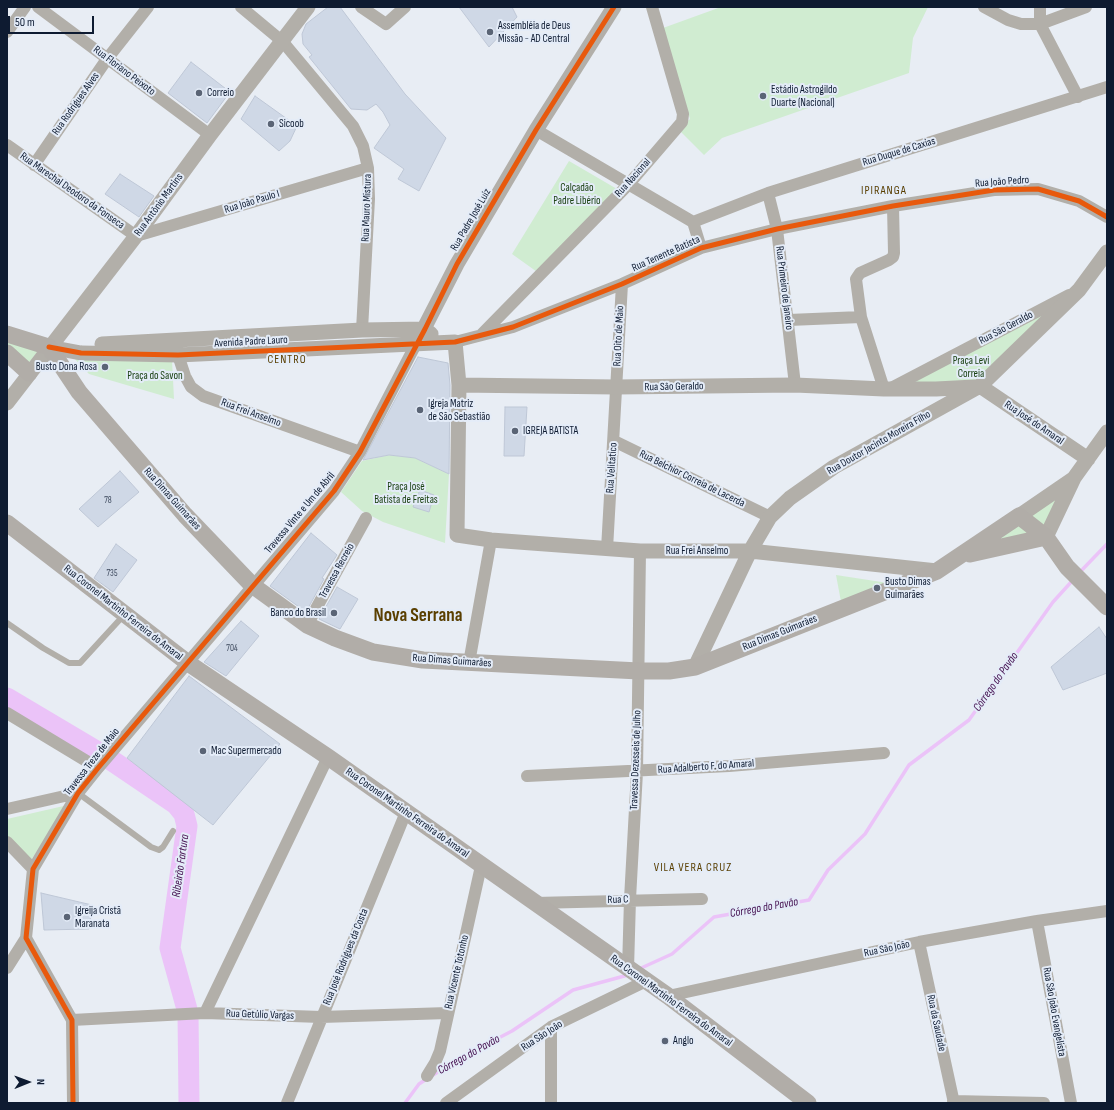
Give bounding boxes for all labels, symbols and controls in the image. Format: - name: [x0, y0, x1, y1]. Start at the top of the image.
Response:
- scale bar: [10, 8, 96, 34]
- text: 50 m: [15, 15, 35, 30]
- place label: Assembléia de Deus Missão - AD Central: [498, 19, 570, 45]
- marker: Assembléia de Deus Missão - AD Central: [485, 27, 495, 37]
- street label: Rua Floriano Peixoto: [90, 43, 158, 99]
- street label: Rua Rodrigues Alves: [50, 70, 102, 138]
- place label: Estádio Astrogildo Duarte (Nacional): [771, 83, 837, 109]
- place label: Correio: [207, 86, 234, 100]
- marker: Correio: [194, 88, 204, 98]
- marker: Estádio Astrogildo Duarte (Nacional): [758, 91, 768, 101]
- place label: Sicoob: [279, 117, 304, 131]
- marker: Sicoob: [266, 119, 276, 129]
- street label: Rua Duque de Caxias: [861, 135, 937, 169]
- street label: Rua Marechal Deodoro da Fonseca: [17, 150, 127, 232]
- street label: Rua Nacional: [612, 156, 654, 200]
- street label: Rua Antônio Martins: [132, 171, 186, 239]
- street label: Rua Mauro Mistura: [359, 174, 375, 242]
- street label: Rua João Pedro: [974, 174, 1030, 190]
- park label: Calçadão Padre Libério: [553, 181, 601, 207]
- district label: IPIRANGA: [861, 184, 907, 198]
- street label: Rua João Paulo I: [223, 187, 281, 217]
- street label: Rua Padre José Luiz: [448, 187, 494, 253]
- street label: Rua Tenente Batista: [630, 233, 702, 275]
- street label: Rua Primeiro de Janeiro: [772, 245, 796, 331]
- street label: Rua Oito de Maio: [611, 305, 627, 367]
- street label: Rua São Geraldo: [977, 308, 1035, 348]
- street label: Avenida Padre Lauro: [214, 333, 288, 351]
- district label: CENTRO: [267, 353, 307, 367]
- park label: Praça Levi Correia: [953, 354, 989, 380]
- place label: Busto Dona Rosa: [36, 360, 97, 374]
- marker: Busto Dona Rosa: [100, 362, 110, 372]
- park label: Praça do Savon: [127, 369, 183, 383]
- street label: Rua São Geraldo: [644, 380, 704, 394]
- street label: Rua Frei Anselmo: [219, 396, 283, 430]
- place label: Igreja Matriz de São Sebastião: [428, 397, 490, 423]
- street label: Rua José do Amaral: [1002, 398, 1066, 448]
- marker: Igreja Matriz de São Sebastião: [415, 405, 425, 415]
- street label: Rua Doutor Jacinto Moreira Filho: [825, 408, 933, 478]
- place label: IGREJA BATISTA: [523, 424, 578, 438]
- marker: IGREJA BATISTA: [510, 426, 520, 436]
- street label: Rua Velitatico: [604, 442, 620, 494]
- street label: Rua Belchior Correia de Lacerda: [637, 448, 747, 510]
- street label: Rua Dimas Guimarães: [141, 465, 203, 533]
- street label: Travessa Vinte e Um de Abril: [262, 470, 338, 556]
- park label: Praça José Batista de Freitas: [374, 480, 438, 506]
- house number: 78: [104, 496, 112, 506]
- street label: Travessa Recreio: [316, 541, 358, 601]
- street label: Rua Frei Anselmo: [666, 544, 728, 558]
- street label: Rua Coronel Martinho Ferreira do Amaral: [61, 562, 185, 664]
- house number: 735: [107, 569, 117, 579]
- place label: Busto Dimas Guimarães: [885, 575, 931, 601]
- marker: Busto Dimas Guimarães: [872, 583, 882, 593]
- district label: Nova Serrana: [374, 605, 462, 627]
- place label: Banco do Brasil: [270, 606, 326, 620]
- marker: Banco do Brasil: [329, 608, 339, 618]
- street label: Rua Dimas Guimarães: [741, 612, 819, 654]
- house number: 704: [226, 644, 238, 654]
- water label: Córrego do Pavão: [970, 650, 1022, 714]
- street label: Rua Dimas Guimarães: [412, 652, 492, 670]
- street label: Travessa Dezesseis de Julho: [628, 710, 644, 810]
- street label: Travessa Treze de Maio: [61, 726, 123, 798]
- place label: Mac Supermercado: [211, 744, 281, 758]
- marker: Mac Supermercado: [198, 746, 208, 756]
- street label: Rua Adalberto F. do Amaral: [657, 757, 755, 777]
- street label: Rua Coronel Martinho Ferreira do Amaral: [343, 765, 471, 861]
- water label: Ribeirão Fartura: [169, 834, 193, 898]
- district label: VILA VERA CRUZ: [654, 861, 732, 875]
- street label: Rua C: [607, 893, 629, 907]
- water label: Córrego do Pavão: [729, 895, 799, 921]
- place label: Igreija Cristã Maranata: [75, 904, 121, 930]
- street label: Rua José Rodrigues da Costa: [321, 907, 371, 1007]
- marker: Igreija Cristã Maranata: [62, 912, 72, 922]
- street label: Rua Vicente Totonho: [442, 934, 472, 1010]
- street label: Rua São João: [863, 938, 911, 960]
- street label: Rua Coronel Martinho Ferreira do Amaral: [607, 952, 735, 1050]
- street label: Rua São João Evangelista: [1040, 966, 1068, 1058]
- street label: Rua da Saudade: [924, 993, 948, 1053]
- street label: Rua Getúlio Vargas: [226, 1007, 294, 1023]
- street label: Rua São João: [519, 1018, 565, 1054]
- water label: Córrego do Pavão: [435, 1032, 503, 1078]
- place label: Anglo: [673, 1034, 694, 1048]
- marker: Anglo: [660, 1036, 670, 1046]
- north arrow: [8, 1062, 48, 1102]
- text: N: [34, 1079, 47, 1085]

